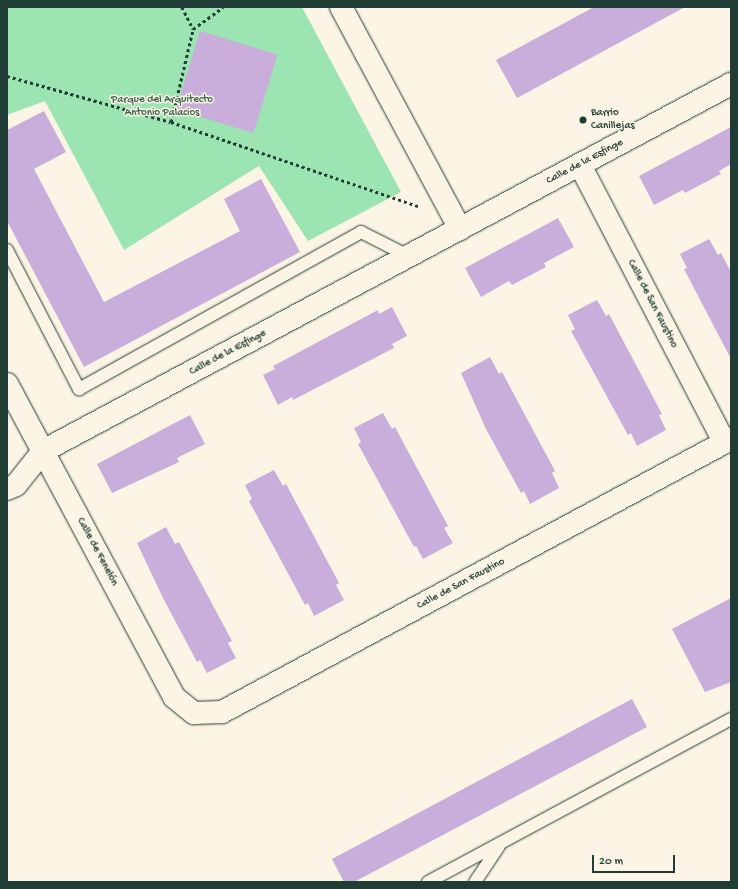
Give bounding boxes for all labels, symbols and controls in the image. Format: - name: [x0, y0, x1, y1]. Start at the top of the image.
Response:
- park label: Parque del Arquitecto Antonio Palacios: [111, 94, 213, 120]
- place label: Barrio Canillejas: [591, 107, 635, 133]
- marker: Barrio Canillejas: [578, 115, 588, 125]
- street label: Calle de la Esfinge: [544, 136, 626, 188]
- street label: Calle de San Faustino: [624, 257, 680, 351]
- street label: Calle de la Esfinge: [187, 327, 269, 379]
- street label: Calle de Fenelón: [73, 516, 121, 588]
- street label: Calle de San Faustino: [415, 555, 507, 613]
- scale bar: [594, 847, 677, 873]
- text: 20 m: [599, 855, 623, 869]

